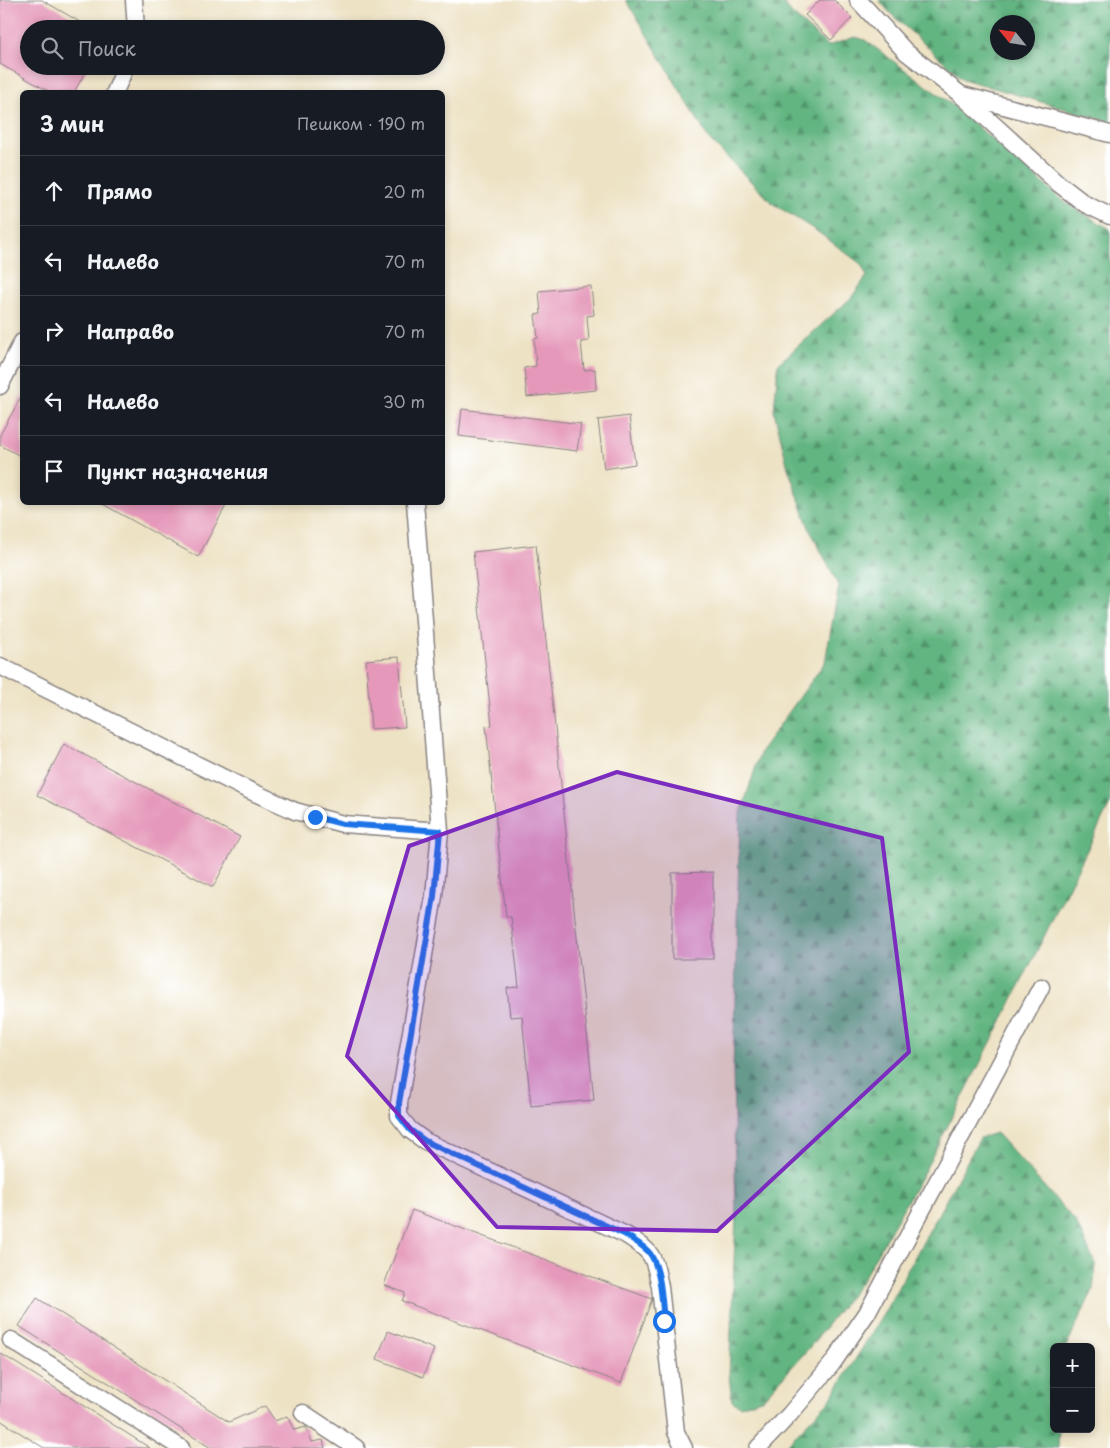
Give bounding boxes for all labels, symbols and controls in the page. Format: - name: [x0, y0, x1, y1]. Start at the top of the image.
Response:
- north arrow: [990, 15, 1035, 60]
- search box: [20, 20, 445, 75]
- icon: search: [38, 34, 66, 62]
- text: Поиск: [78, 34, 136, 62]
- text: 3 мин: [40, 107, 104, 139]
- text: Пешком · 190 m: [297, 111, 425, 135]
- icon: ahead: [40, 177, 68, 205]
- text: Прямо: [87, 177, 152, 205]
- text: 20 m: [384, 179, 425, 203]
- icon: left: [40, 247, 68, 275]
- text: Налево: [87, 247, 159, 275]
- text: 70 m: [385, 249, 425, 273]
- icon: right: [40, 317, 68, 345]
- text: Направо: [87, 317, 174, 345]
- text: 70 m: [385, 319, 425, 343]
- icon: left: [40, 387, 68, 415]
- text: Налево: [87, 387, 159, 415]
- text: 30 m: [383, 389, 425, 413]
- icon: arrive: [40, 457, 68, 485]
- text: Пункт назначения: [87, 457, 268, 485]
- route end: [304, 806, 327, 829]
- route start: [653, 1310, 676, 1333]
- map controls: [1050, 1343, 1095, 1433]
- button: +: [1050, 1343, 1095, 1388]
- button: −: [1050, 1388, 1095, 1433]

